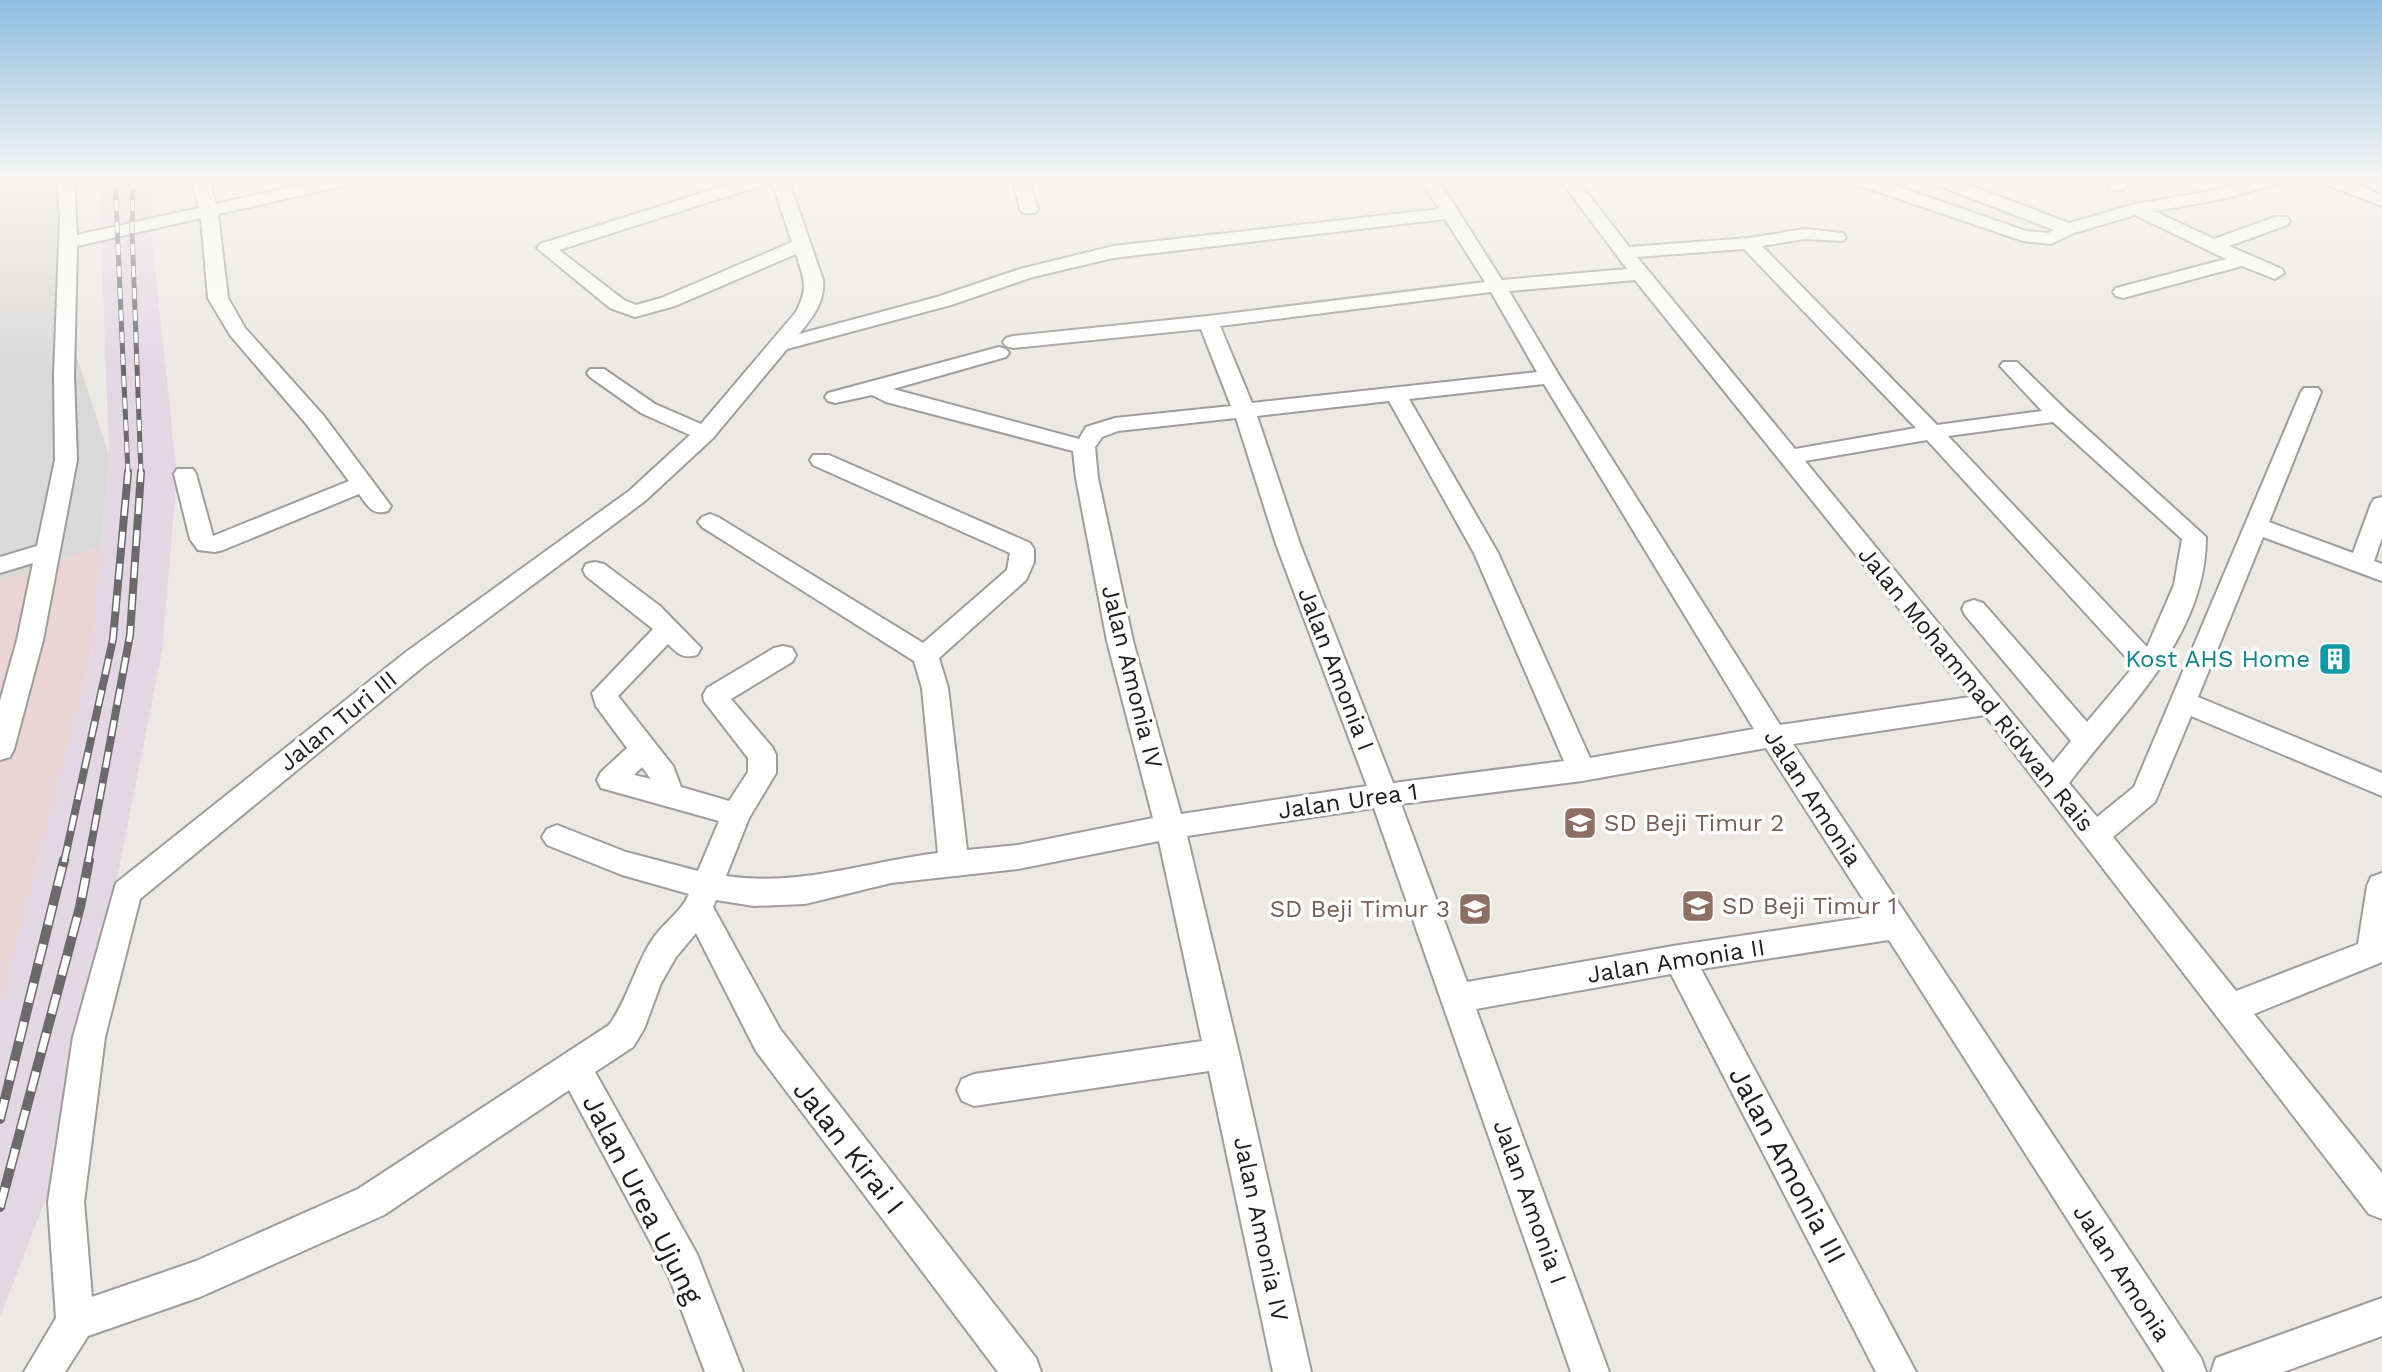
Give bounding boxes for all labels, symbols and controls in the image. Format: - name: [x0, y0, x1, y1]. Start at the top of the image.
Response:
- street label: Jalan Mohammad Ridwan Rais: [1852, 541, 2100, 837]
- street label: Jalan Amonia IV: [1096, 582, 1168, 772]
- street label: Jalan Amonia I: [1292, 583, 1380, 755]
- building icon: Kost AHS Home: [2316, 640, 2354, 678]
- place label: Kost AHS Home: [2125, 645, 2310, 673]
- street label: Jalan Turi III: [273, 665, 403, 777]
- street label: Jalan Amonia: [1758, 724, 1868, 872]
- street label: Jalan Urea 1: [1276, 777, 1420, 825]
- school or university icon: SD Beji Timur 2: [1561, 804, 1599, 842]
- place label: SD Beji Timur 2: [1604, 809, 1784, 837]
- school or university icon: SD Beji Timur 1: [1679, 887, 1717, 925]
- school or university icon: SD Beji Timur 3: [1456, 890, 1494, 928]
- place label: SD Beji Timur 1: [1722, 892, 1897, 920]
- place label: SD Beji Timur 3: [1270, 895, 1450, 923]
- street label: Jalan Amonia II: [1585, 933, 1767, 989]
- street label: Jalan Amonia III: [1722, 1061, 1853, 1269]
- street label: Jalan Kirai I: [786, 1074, 911, 1221]
- street label: Jalan Urea Ujung: [575, 1089, 710, 1310]
- street label: Jalan Amonia I: [1487, 1116, 1573, 1288]
- street label: Jalan Amonia IV: [1228, 1134, 1294, 1324]
- street label: Jalan Amonia: [2067, 1199, 2177, 1347]

